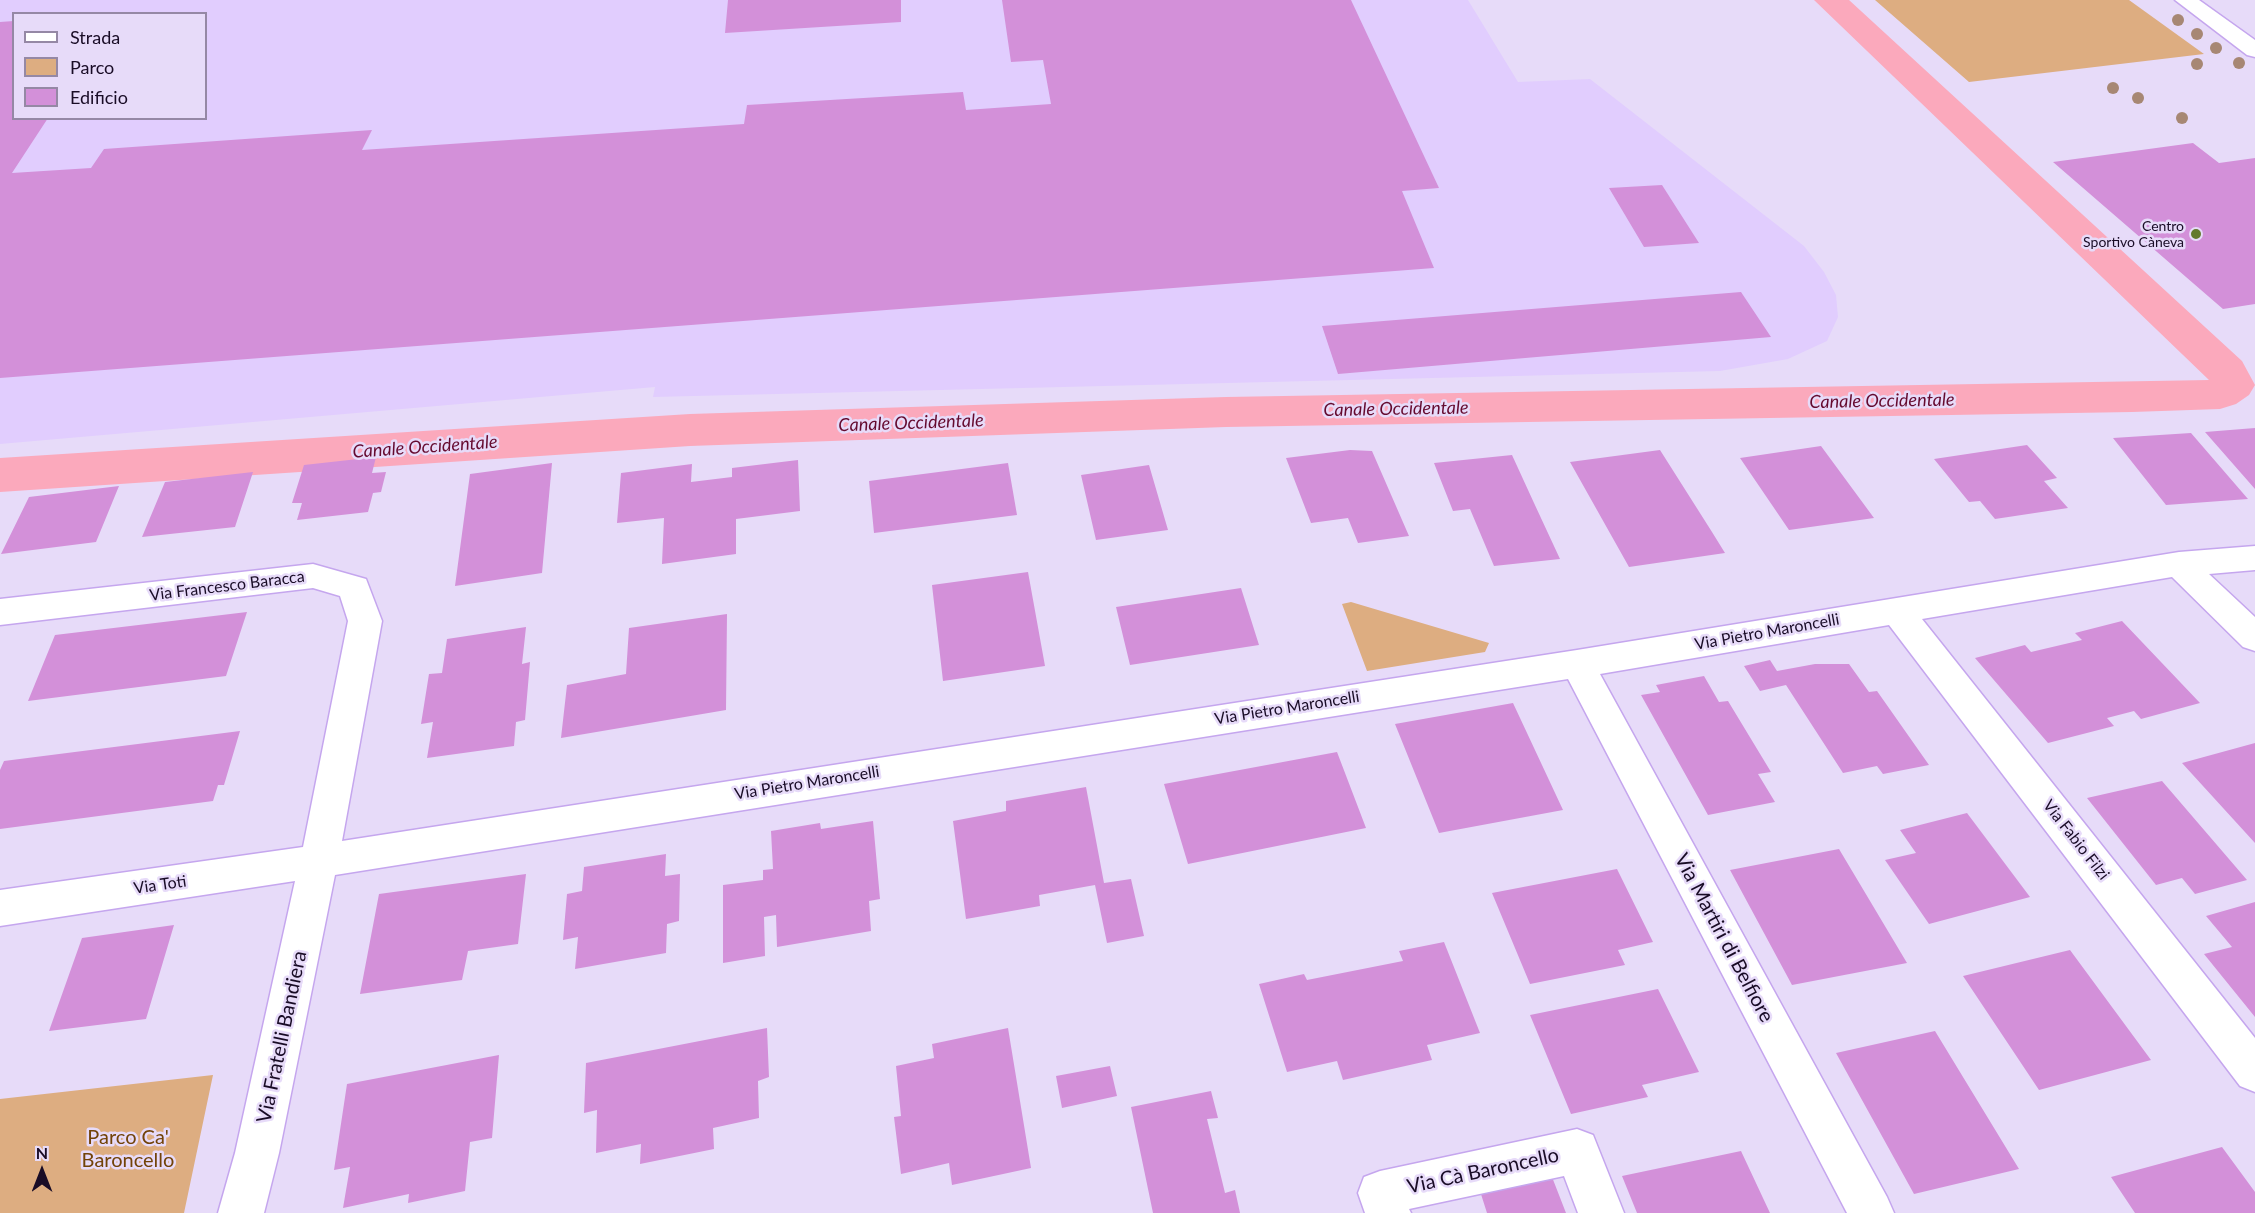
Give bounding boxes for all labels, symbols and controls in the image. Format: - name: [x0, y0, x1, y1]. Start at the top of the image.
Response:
- legend: [12, 12, 207, 120]
- text: Strada: [70, 26, 120, 48]
- text: Parco: [70, 56, 114, 78]
- text: Edificio: [70, 86, 128, 108]
- place label: Centro Sportivo Càneva: [2083, 218, 2184, 250]
- marker: Centro Sportivo Càneva: [2189, 227, 2203, 241]
- water label: Canale Occidentale: [1809, 389, 1955, 413]
- water label: Canale Occidentale: [1323, 397, 1469, 421]
- water label: Canale Occidentale: [838, 410, 984, 436]
- water label: Canale Occidentale: [352, 431, 498, 463]
- street label: Via Francesco Baracca: [148, 567, 306, 605]
- street label: Via Pietro Maroncelli: [1693, 610, 1841, 654]
- street label: Via Pietro Maroncelli: [1213, 687, 1361, 729]
- street label: Via Pietro Maroncelli: [733, 762, 881, 804]
- street label: Via Fabio Filzi: [2039, 796, 2113, 884]
- street label: Via Martiri di Belfiore: [1669, 849, 1779, 1027]
- street label: Via Toti: [132, 872, 188, 898]
- street label: Via Fratelli Bandiera: [252, 949, 312, 1125]
- park label: Parco Ca' Baroncello: [82, 1126, 174, 1173]
- north arrow: [12, 1141, 72, 1201]
- text: N: [36, 1143, 48, 1162]
- street label: Via Cà Baroncello: [1405, 1143, 1561, 1199]

